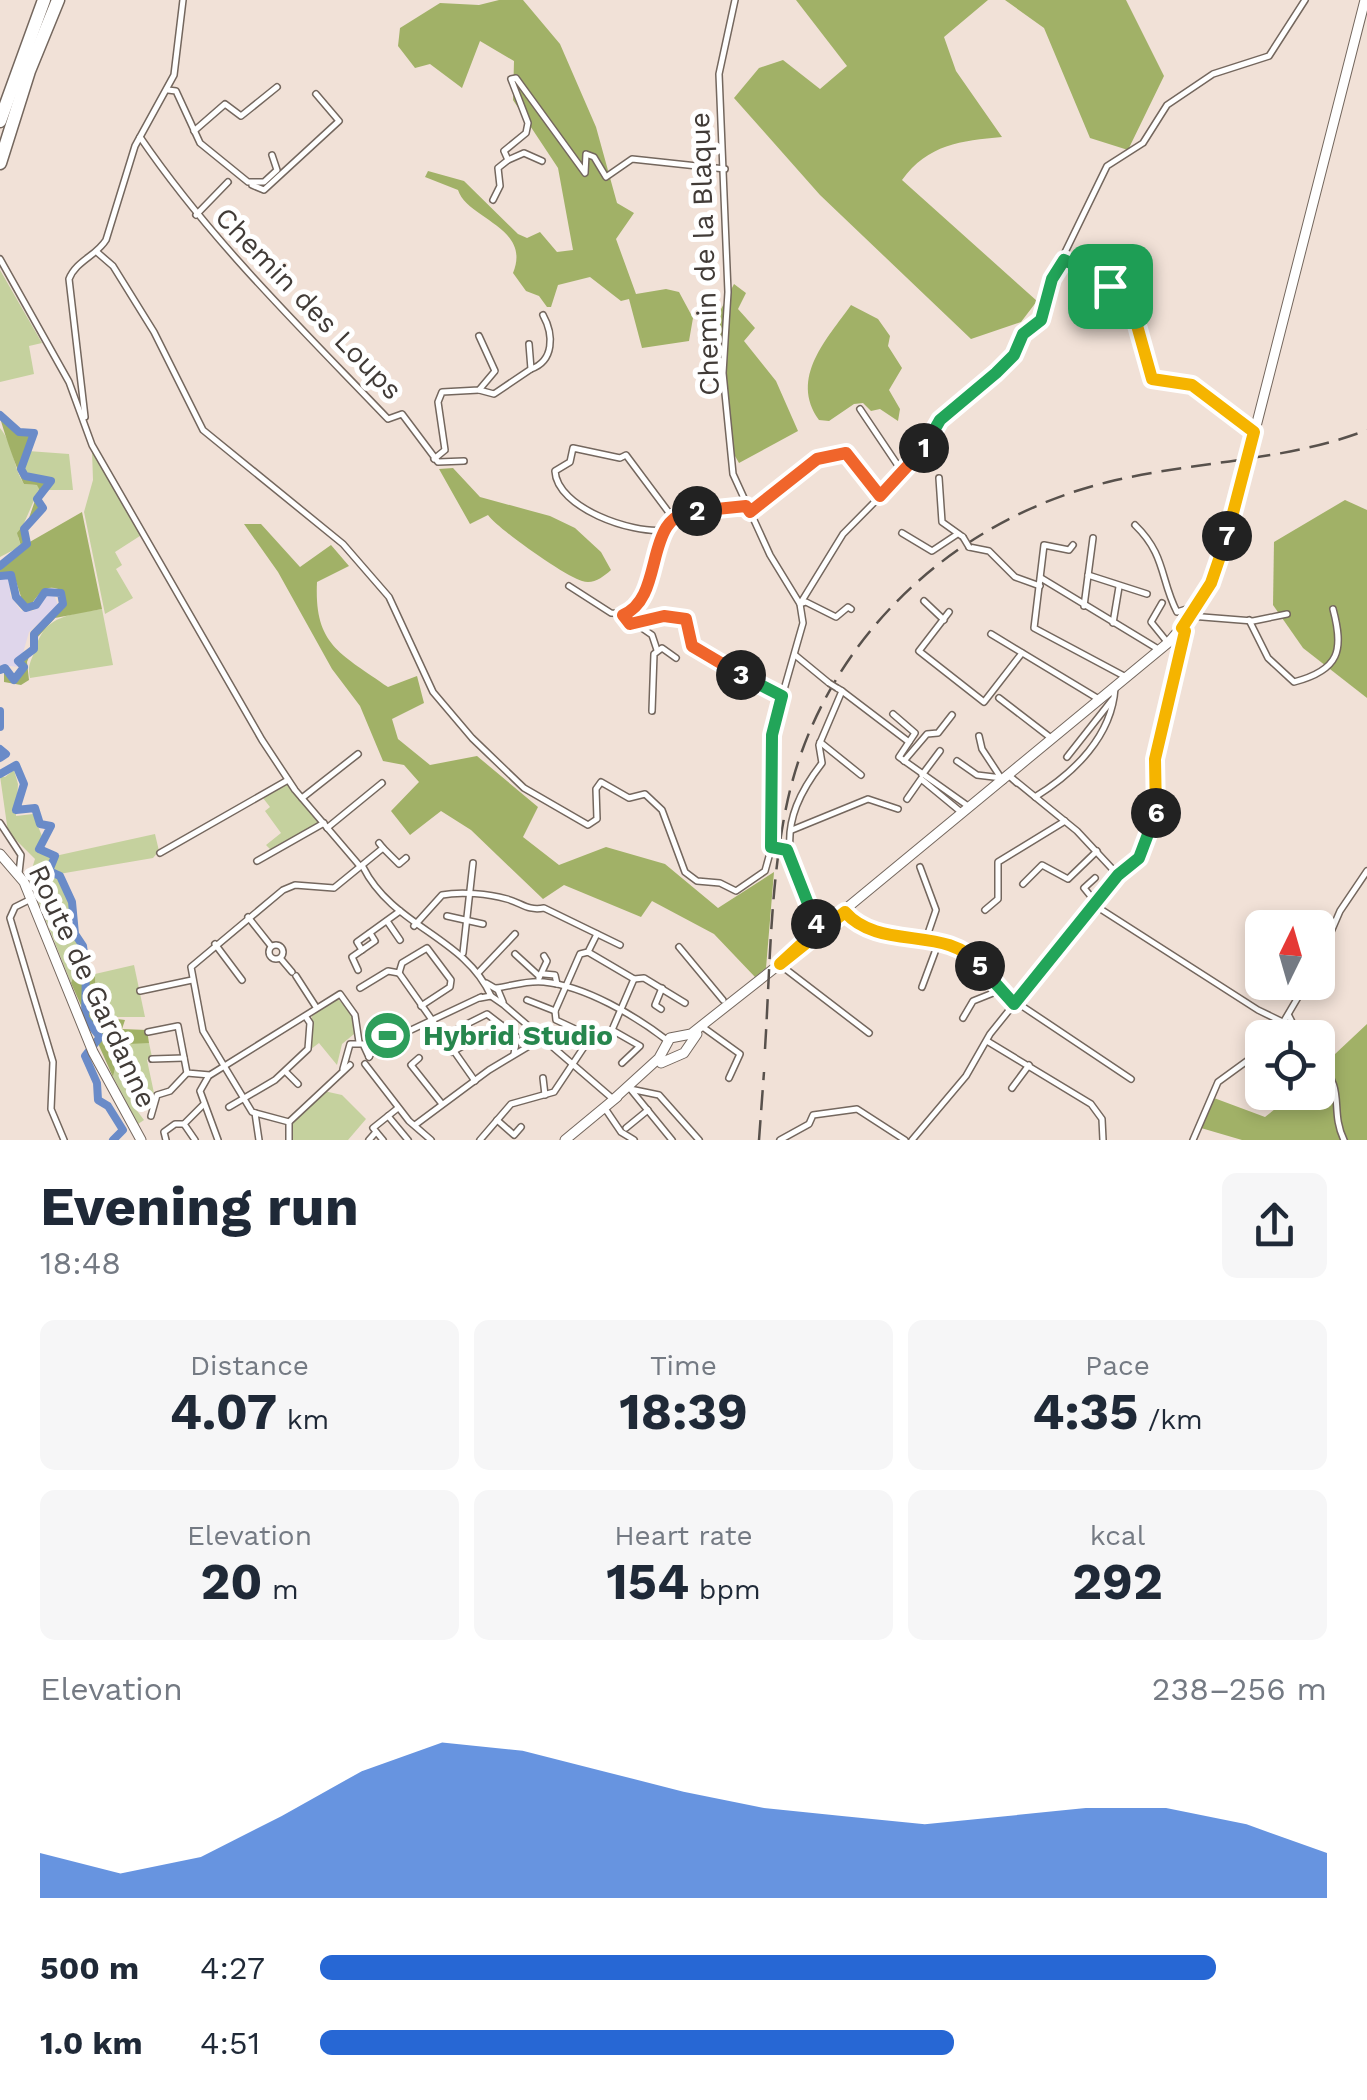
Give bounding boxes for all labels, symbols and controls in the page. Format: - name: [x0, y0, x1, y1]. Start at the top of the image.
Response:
- street label: Chemin de la Blaque: [683, 112, 726, 396]
- street label: Chemin des Loups: [208, 200, 409, 406]
- pin: [1068, 244, 1153, 329]
- icon: arrive: [1083, 259, 1138, 314]
- pin: 1: [899, 423, 949, 473]
- text: 1: [918, 431, 930, 464]
- pin: 2: [672, 486, 722, 536]
- text: 2: [689, 494, 705, 527]
- pin: 7: [1202, 511, 1252, 561]
- text: 7: [1218, 519, 1236, 552]
- pin: 3: [716, 650, 766, 700]
- text: 3: [733, 658, 749, 691]
- pin: 6: [1131, 788, 1181, 838]
- text: 6: [1147, 796, 1165, 829]
- street label: Route de Gardanne: [22, 859, 163, 1113]
- pin: 4: [791, 899, 841, 949]
- text: 4: [807, 907, 825, 940]
- north arrow: [1245, 910, 1335, 1000]
- map controls: [1245, 910, 1335, 1110]
- pin: 5: [955, 941, 1005, 991]
- text: 5: [972, 949, 988, 982]
- sports icon: Hybrid Studio: [362, 1009, 414, 1061]
- place label: Hybrid Studio: [423, 1019, 613, 1052]
- button: locate: [1245, 1020, 1335, 1110]
- button: share: [1222, 1173, 1327, 1278]
- text: Evening run: [40, 1174, 359, 1238]
- text: 18:48: [40, 1244, 121, 1282]
- text: Distance: [190, 1349, 309, 1382]
- text: Time: [650, 1349, 717, 1382]
- text: Pace: [1085, 1349, 1150, 1382]
- text: 4.07: [170, 1382, 277, 1441]
- text: 18:39: [619, 1382, 748, 1441]
- text: 4:35: [1032, 1382, 1138, 1441]
- text: km: [277, 1403, 329, 1436]
- text: /km: [1138, 1403, 1203, 1436]
- text: Elevation: [187, 1519, 312, 1552]
- text: Heart rate: [614, 1519, 753, 1552]
- text: kcal: [1090, 1519, 1145, 1552]
- text: 20: [200, 1552, 262, 1611]
- text: 154: [606, 1552, 689, 1611]
- text: 292: [1072, 1552, 1163, 1611]
- text: m: [262, 1573, 299, 1606]
- text: bpm: [689, 1573, 761, 1606]
- text: Elevation: [40, 1670, 183, 1708]
- text: 238–256 m: [1152, 1670, 1327, 1708]
- text: 500 m: [40, 1949, 139, 1987]
- text: 4:27: [200, 1949, 265, 1987]
- text: 1.0 km: [40, 2024, 143, 2062]
- text: 4:51: [200, 2024, 260, 2062]

